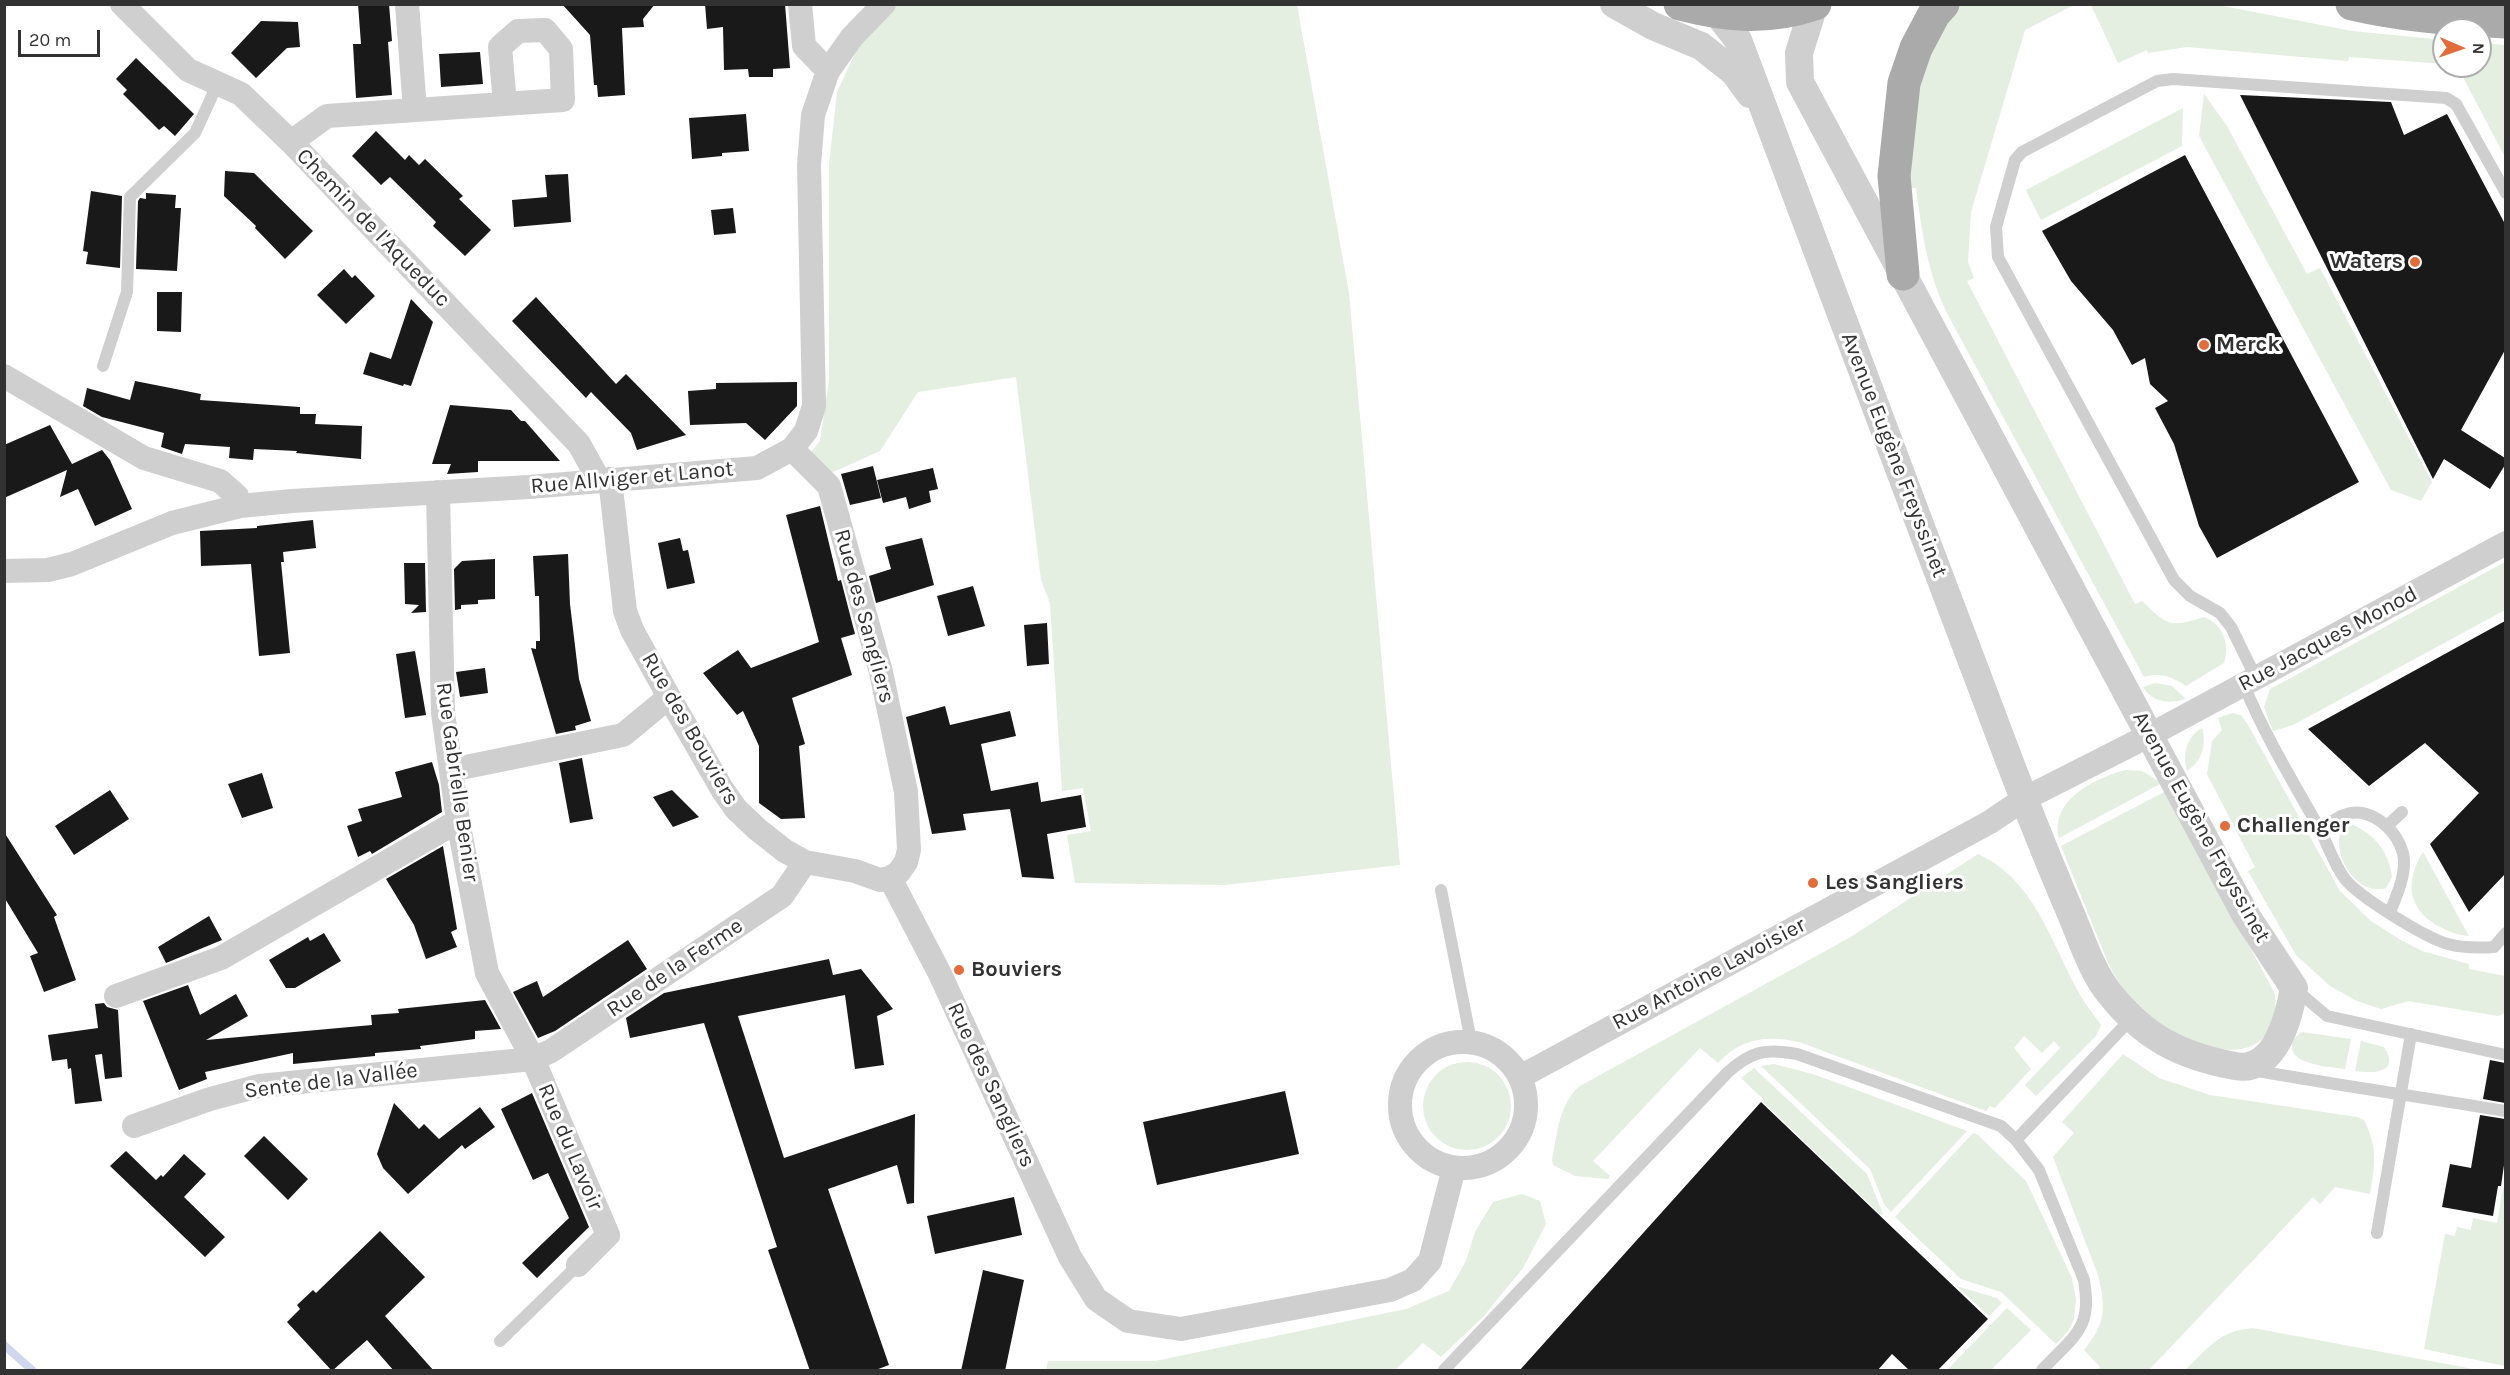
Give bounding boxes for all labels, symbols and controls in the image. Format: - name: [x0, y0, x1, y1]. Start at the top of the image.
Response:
- scale bar: [21, 18, 104, 56]
- north arrow: [2432, 18, 2492, 78]
- text: 20 m: [29, 29, 71, 51]
- text: N: [2469, 42, 2488, 55]
- street label: Chemin de l'Aqueduc: [290, 143, 456, 313]
- place label: Waters: [2330, 249, 2403, 275]
- marker: Waters: [2408, 255, 2422, 269]
- street label: Avenue Eugène Freyssinet: [1835, 329, 1953, 581]
- place label: Merck: [2216, 332, 2280, 358]
- marker: Merck: [2197, 338, 2211, 352]
- street label: Rue Allviger et Lanot: [529, 456, 735, 500]
- street label: Rue des Sangliers: [828, 526, 900, 706]
- street label: Rue Jacques Monod: [2234, 581, 2422, 697]
- street label: Rue des Bouviers: [636, 648, 744, 810]
- street label: Rue Gabrielle Benier: [430, 680, 484, 884]
- street label: Avenue Eugène Freyssinet: [2126, 707, 2276, 947]
- place label: Challenger: [2237, 813, 2349, 839]
- marker: Challenger: [2218, 819, 2232, 833]
- place label: Les Sangliers: [1825, 870, 1964, 896]
- marker: Les Sangliers: [1806, 876, 1820, 890]
- street label: Rue Antoine Lavoisier: [1608, 912, 1810, 1036]
- street label: Rue de la Ferme: [602, 913, 748, 1023]
- place label: Bouviers: [971, 957, 1062, 983]
- marker: Bouviers: [952, 963, 966, 977]
- street label: Rue des Sangliers: [941, 998, 1041, 1172]
- street label: Sente de la Vallée: [243, 1057, 419, 1105]
- street label: Rue du Lavoir: [531, 1080, 609, 1214]

